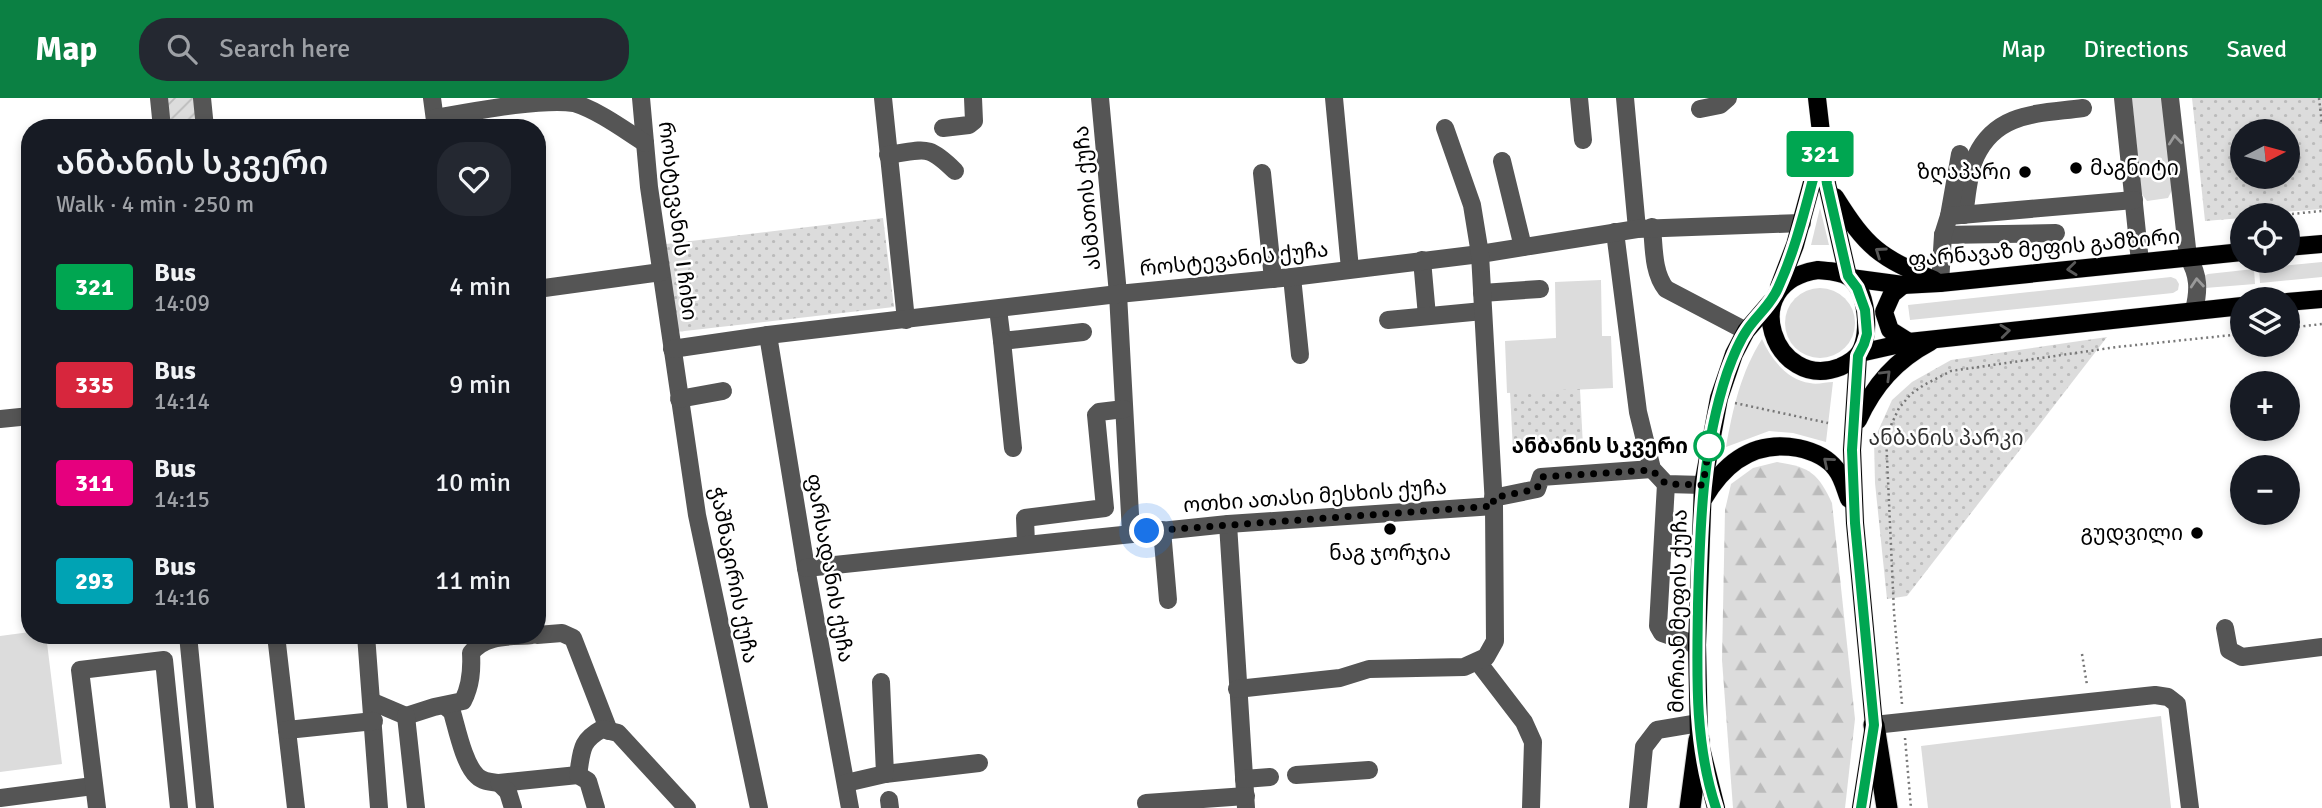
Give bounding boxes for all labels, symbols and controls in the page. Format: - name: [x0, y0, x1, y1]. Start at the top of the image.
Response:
- search box: [139, 18, 629, 81]
- text: Map: [35, 29, 97, 70]
- icon: search: [163, 30, 201, 68]
- text: Search here: [219, 33, 350, 65]
- text: Map: [2001, 34, 2046, 64]
- text: Directions: [2084, 34, 2189, 64]
- text: Saved: [2227, 34, 2287, 64]
- north arrow: [2230, 119, 2300, 189]
- map controls: [2230, 119, 2300, 525]
- street label: როსტევანის I ჩიხი: [653, 120, 703, 322]
- street label: ასმათის ქუჩა: [1068, 124, 1106, 272]
- line badge: 321: [1780, 131, 1860, 177]
- one-way arrow: [2168, 134, 2183, 145]
- text: 321: [1801, 139, 1839, 169]
- button: heart: [437, 142, 511, 216]
- text: ანბანის სკვერი: [56, 143, 328, 184]
- place label: მაგნიტი: [2090, 155, 2179, 181]
- place label: ზღაპარი: [1917, 159, 2011, 185]
- marker: მაგნიტი: [2068, 160, 2084, 176]
- marker: ზღაპარი: [2017, 164, 2033, 180]
- text: Walk · 4 min · 250 m: [56, 190, 254, 219]
- button: locate: [2230, 203, 2300, 273]
- street label: ფარნავაზ მეფის გამზირი: [1907, 223, 2181, 273]
- street label: როსტევანის ქუჩა: [1138, 236, 1330, 282]
- one-way arrow: [1875, 248, 1888, 260]
- text: Bus: [154, 257, 196, 289]
- one-way arrow: [2066, 261, 2078, 276]
- text: 4 min: [449, 271, 511, 303]
- text: 321: [75, 272, 114, 302]
- one-way arrow: [2190, 277, 2205, 288]
- button: layers: [2230, 287, 2300, 357]
- text: 14:09: [154, 289, 210, 318]
- one-way arrow: [2000, 324, 2011, 339]
- text: Bus: [154, 355, 196, 387]
- text: 9 min: [449, 369, 511, 401]
- text: 335: [75, 370, 114, 400]
- one-way arrow: [1878, 371, 1891, 384]
- button: +: [2230, 371, 2300, 441]
- text: 14:14: [154, 387, 210, 416]
- park label: ანბანის პარკი: [1869, 425, 2023, 451]
- marker: ანბანის სკვერი: [1694, 431, 1724, 461]
- place label: ანბანის სკვერი: [1512, 433, 1688, 459]
- text: Bus: [154, 453, 196, 485]
- button: −: [2230, 455, 2300, 525]
- one-way arrow: [1823, 458, 1835, 471]
- text: 10 min: [435, 467, 511, 499]
- text: 311: [75, 468, 114, 498]
- street label: ფარსადანის ქუჩა: [801, 471, 859, 665]
- street label: ოთხი ათასი მესხის ქუჩა: [1182, 474, 1448, 518]
- street label: ჭაშნაგირის ქუჩა: [704, 484, 764, 666]
- text: 14:15: [154, 485, 210, 514]
- street label: მირიან მეფის ქუჩა: [1663, 509, 1693, 713]
- your location: [1129, 513, 1164, 548]
- place label: გუდვილი: [2081, 520, 2183, 546]
- marker: ნაგ ჯორჯია: [1382, 521, 1398, 537]
- marker: გუდვილი: [2189, 525, 2205, 541]
- place label: ნაგ ჯორჯია: [1329, 540, 1451, 566]
- text: Bus: [154, 551, 196, 583]
- text: 11 min: [435, 565, 511, 597]
- text: 293: [75, 566, 114, 596]
- text: 14:16: [154, 583, 210, 612]

